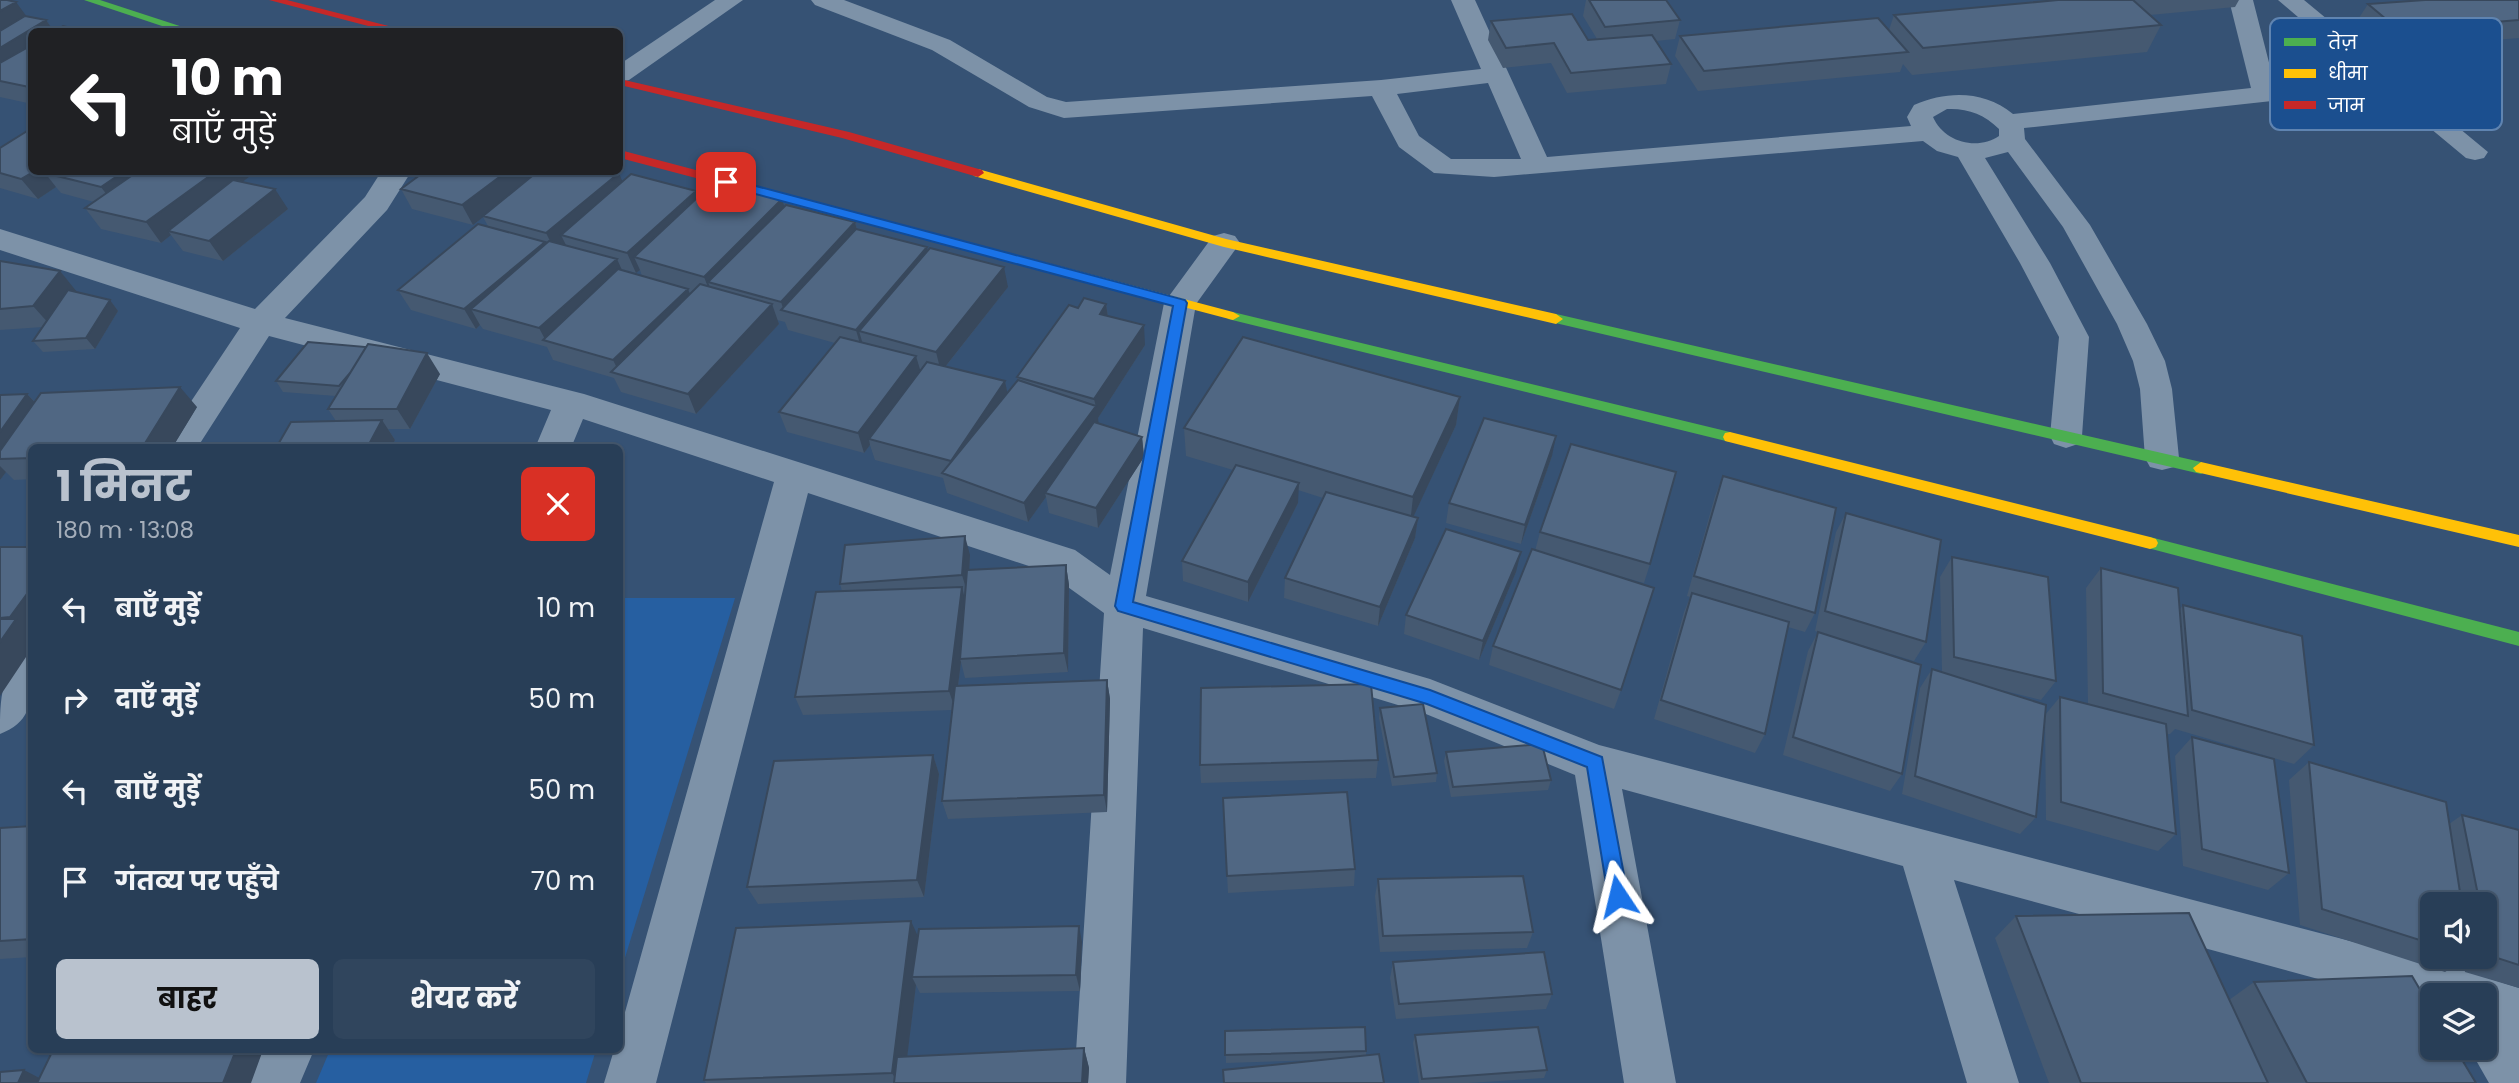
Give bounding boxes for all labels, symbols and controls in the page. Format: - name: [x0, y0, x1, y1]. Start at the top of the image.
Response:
- legend: [2270, 18, 2502, 130]
- text: तेज़: [2327, 29, 2358, 56]
- text: 10 m: [171, 44, 284, 112]
- icon: left: [56, 56, 147, 147]
- text: धीमा: [2328, 60, 2369, 87]
- text: जाम: [2327, 92, 2366, 119]
- text: बाएँ मुड़ें: [171, 109, 275, 154]
- pin: [696, 152, 756, 212]
- icon: arrive: [707, 163, 745, 201]
- text: 1 मिनट: [56, 457, 191, 516]
- button: close: [521, 467, 595, 541]
- text: 180 m · 13:08: [56, 514, 194, 546]
- icon: left: [56, 590, 94, 628]
- text: बाएँ मुड़ें: [115, 590, 200, 626]
- text: 10 m: [537, 590, 595, 626]
- icon: right: [56, 681, 94, 719]
- text: दाएँ मुड़ें: [115, 681, 198, 717]
- text: 50 m: [529, 681, 595, 717]
- icon: left: [56, 772, 94, 810]
- text: बाएँ मुड़ें: [115, 772, 200, 808]
- text: 50 m: [529, 772, 595, 808]
- position arrow: [1581, 859, 1655, 933]
- icon: arrive: [56, 863, 94, 901]
- text: गंतव्य पर पहुँचे: [115, 863, 279, 899]
- text: 70 m: [531, 863, 595, 899]
- map controls: [2420, 892, 2497, 1060]
- button: sound: [2420, 892, 2497, 969]
- button: बाहर: [56, 959, 319, 1039]
- button: शेयर करें: [333, 959, 595, 1039]
- button: layers: [2420, 983, 2497, 1060]

